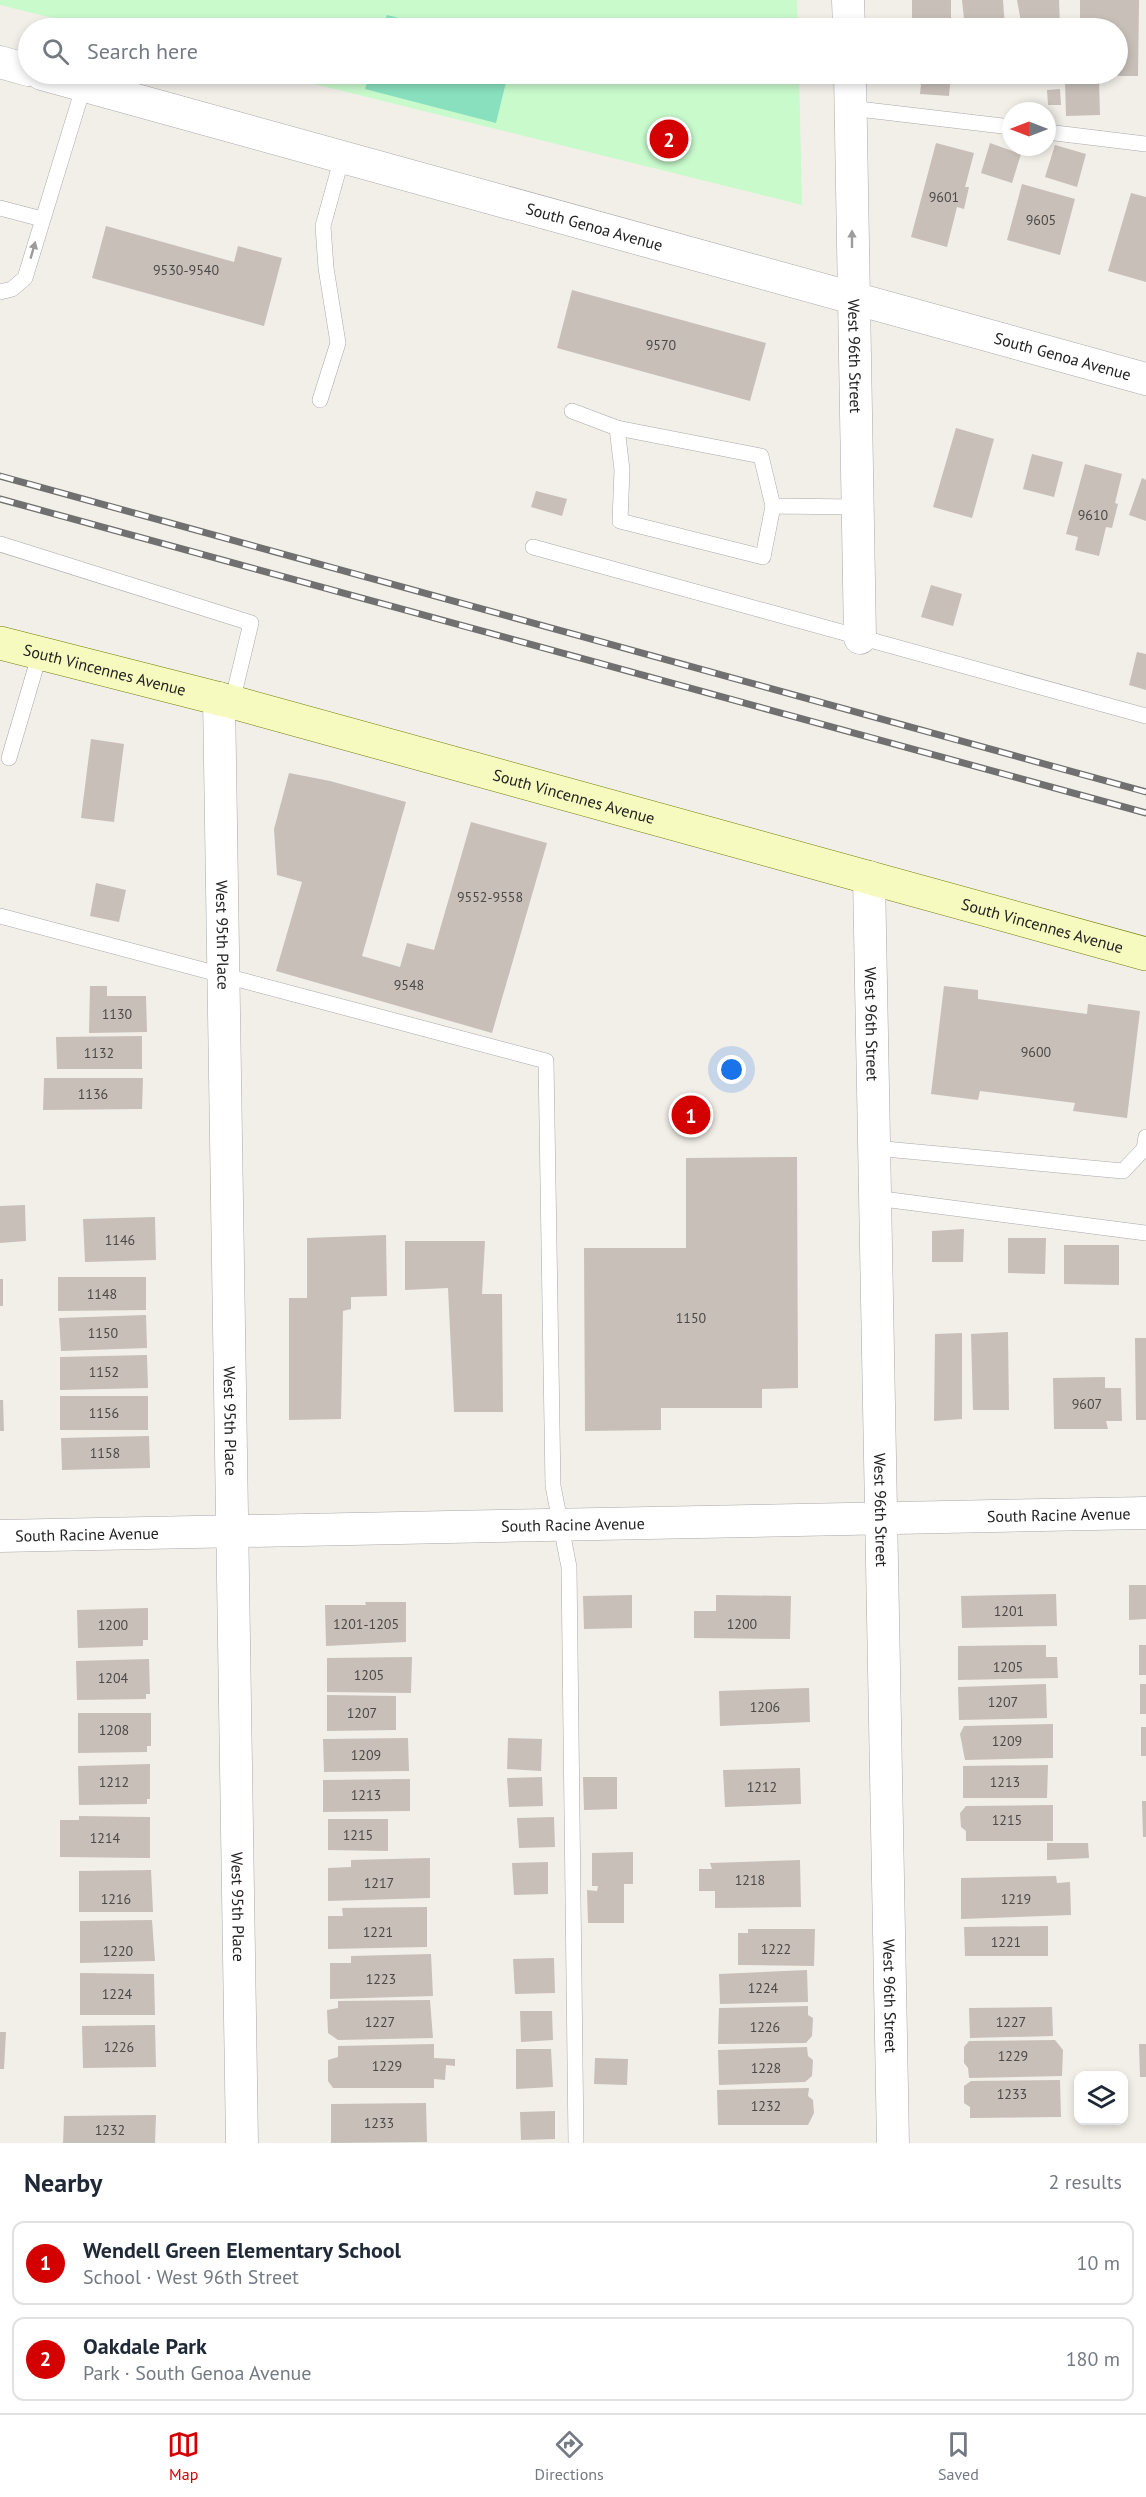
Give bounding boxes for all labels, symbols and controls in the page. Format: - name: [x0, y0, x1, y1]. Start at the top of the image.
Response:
- search box: [18, 18, 1128, 84]
- icon: search: [39, 35, 72, 68]
- text: Search here: [87, 37, 198, 65]
- north arrow: [1002, 102, 1056, 156]
- pin: 2: [650, 116, 688, 162]
- house number: 9601: [929, 188, 959, 206]
- street label: South Genoa Avenue: [524, 198, 665, 255]
- house number: 9605: [1026, 211, 1056, 229]
- one-way arrow: [848, 230, 857, 249]
- one-way arrow: [29, 241, 38, 259]
- house number: 9530-9540: [153, 261, 219, 279]
- street label: West 96th Street: [844, 299, 866, 414]
- street label: South Genoa Avenue: [992, 328, 1133, 384]
- house number: 9570: [646, 336, 677, 354]
- house number: 9610: [1078, 506, 1109, 524]
- street label: South Vincennes Avenue: [21, 639, 188, 700]
- street label: South Vincennes Avenue: [491, 764, 657, 828]
- street label: West 95th Place: [212, 880, 234, 990]
- house number: 9552-9558: [457, 888, 523, 906]
- street label: South Vincennes Avenue: [959, 894, 1126, 957]
- street label: West 96th Street: [861, 967, 883, 1082]
- house number: 9548: [394, 976, 424, 994]
- house number: 1130: [102, 1005, 133, 1023]
- house number: 9600: [1021, 1043, 1052, 1061]
- house number: 1132: [84, 1044, 114, 1062]
- your location: [717, 1055, 746, 1084]
- house number: 1136: [78, 1085, 108, 1103]
- pin: 1: [672, 1092, 710, 1138]
- house number: 1146: [105, 1231, 135, 1249]
- house number: 1148: [87, 1285, 117, 1303]
- house number: 1150: [676, 1309, 707, 1327]
- house number: 1150: [88, 1324, 119, 1342]
- house number: 1152: [89, 1363, 119, 1381]
- street label: West 95th Place: [220, 1366, 241, 1476]
- house number: 9607: [1072, 1395, 1102, 1413]
- house number: 1156: [89, 1404, 119, 1422]
- house number: 1158: [90, 1444, 120, 1462]
- street label: West 96th Street: [870, 1453, 892, 1568]
- street label: South Racine Avenue: [987, 1503, 1131, 1526]
- street label: South Racine Avenue: [501, 1513, 645, 1536]
- street label: South Racine Avenue: [15, 1523, 159, 1546]
- house number: 1201: [994, 1602, 1024, 1620]
- house number: 1201-1205: [333, 1615, 399, 1633]
- house number: 1200: [727, 1615, 758, 1633]
- house number: 1200: [98, 1616, 129, 1634]
- house number: 1205: [993, 1658, 1023, 1676]
- house number: 1205: [354, 1666, 384, 1684]
- house number: 1204: [98, 1669, 129, 1687]
- house number: 1207: [988, 1693, 1018, 1711]
- house number: 1206: [750, 1698, 780, 1716]
- house number: 1207: [347, 1704, 377, 1722]
- house number: 1208: [99, 1721, 129, 1739]
- house number: 1209: [992, 1732, 1022, 1750]
- house number: 1209: [351, 1746, 381, 1764]
- house number: 1212: [99, 1773, 129, 1791]
- house number: 1213: [990, 1773, 1020, 1791]
- house number: 1212: [747, 1778, 777, 1796]
- house number: 1213: [351, 1786, 381, 1804]
- house number: 1215: [992, 1811, 1022, 1829]
- house number: 1215: [343, 1826, 373, 1844]
- house number: 1214: [90, 1829, 121, 1847]
- street label: West 95th Place: [227, 1852, 249, 1962]
- house number: 1218: [735, 1871, 765, 1889]
- house number: 1217: [364, 1874, 394, 1892]
- house number: 1216: [101, 1890, 131, 1908]
- house number: 1219: [1001, 1890, 1031, 1908]
- house number: 1221: [363, 1923, 393, 1941]
- house number: 1221: [991, 1933, 1021, 1951]
- street label: West 96th Street: [879, 1939, 901, 2054]
- house number: 1222: [761, 1940, 791, 1958]
- house number: 1220: [103, 1942, 134, 1960]
- house number: 1223: [366, 1970, 396, 1988]
- house number: 1224: [748, 1979, 779, 1997]
- house number: 1224: [102, 1985, 133, 2003]
- house number: 1227: [365, 2013, 395, 2031]
- house number: 1227: [996, 2013, 1026, 2031]
- house number: 1226: [750, 2018, 780, 2036]
- house number: 1226: [104, 2038, 134, 2056]
- house number: 1229: [998, 2047, 1028, 2065]
- house number: 1229: [372, 2057, 402, 2075]
- house number: 1228: [751, 2059, 781, 2077]
- map controls: [1074, 2071, 1128, 2125]
- button: layers: [1074, 2071, 1128, 2125]
- house number: 1233: [997, 2085, 1027, 2103]
- house number: 1232: [751, 2097, 781, 2115]
- house number: 1233: [364, 2114, 394, 2132]
- house number: 1232: [95, 2121, 125, 2139]
- text: Nearby: [24, 2166, 102, 2199]
- text: 2 results: [1049, 2169, 1122, 2195]
- text: Wendell Green Elementary School: [83, 2236, 401, 2264]
- text: 1: [40, 2250, 51, 2276]
- text: 10 m: [1077, 2250, 1120, 2276]
- text: School · West 96th Street: [83, 2264, 299, 2290]
- text: Oakdale Park: [83, 2332, 207, 2360]
- text: 2: [40, 2346, 51, 2372]
- text: 180 m: [1066, 2346, 1120, 2372]
- text: Park · South Genoa Avenue: [83, 2360, 312, 2386]
- tab: Map: [167, 2428, 200, 2484]
- tab: Directions: [535, 2428, 604, 2484]
- tab: Saved: [938, 2428, 979, 2484]

